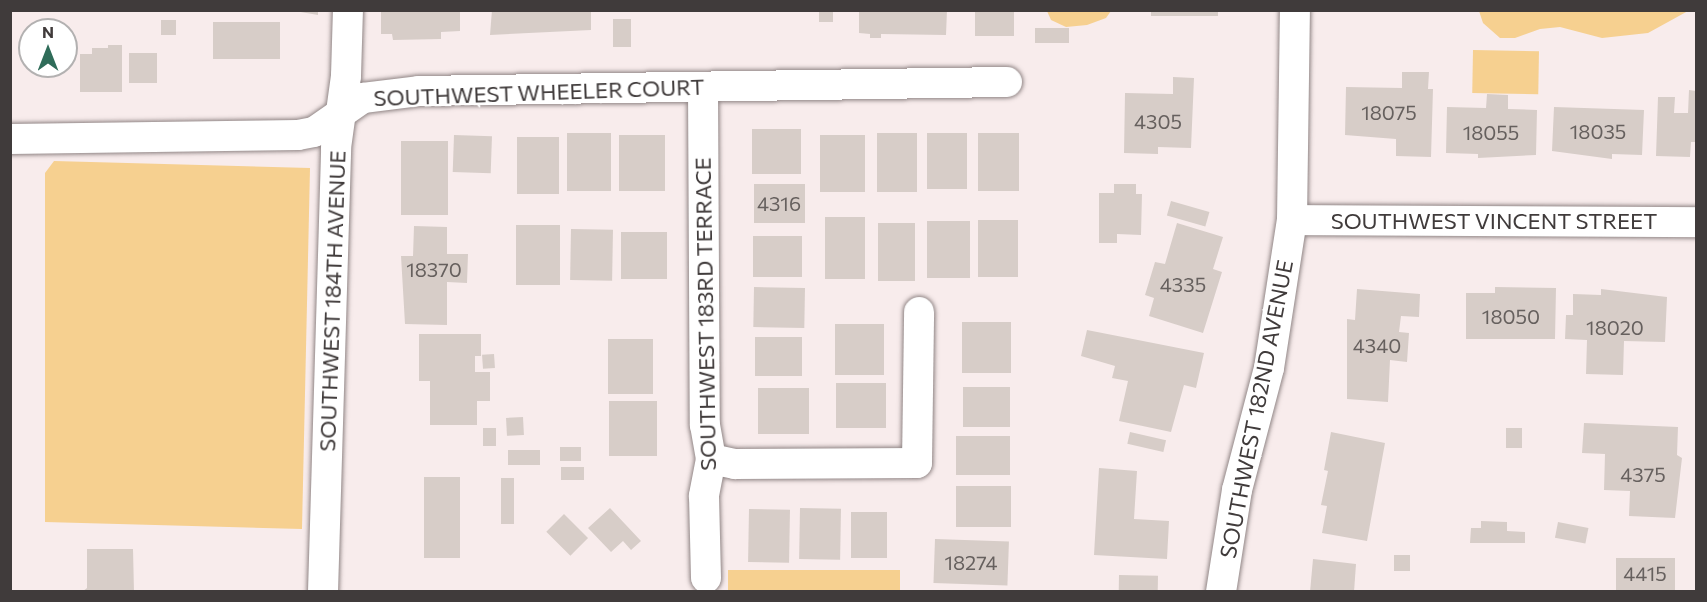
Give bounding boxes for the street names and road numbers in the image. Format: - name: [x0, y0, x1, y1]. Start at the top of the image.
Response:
- street label: SOUTHWEST WHEELER COURT: [373, 73, 705, 111]
- street label: SOUTHWEST 184TH AVENUE: [314, 150, 350, 452]
- street label: SOUTHWEST 183RD TERRACE: [689, 157, 721, 471]
- street label: SOUTHWEST VINCENT STREET: [1331, 208, 1657, 234]
- street label: SOUTHWEST 182ND AVENUE: [1214, 258, 1298, 560]

